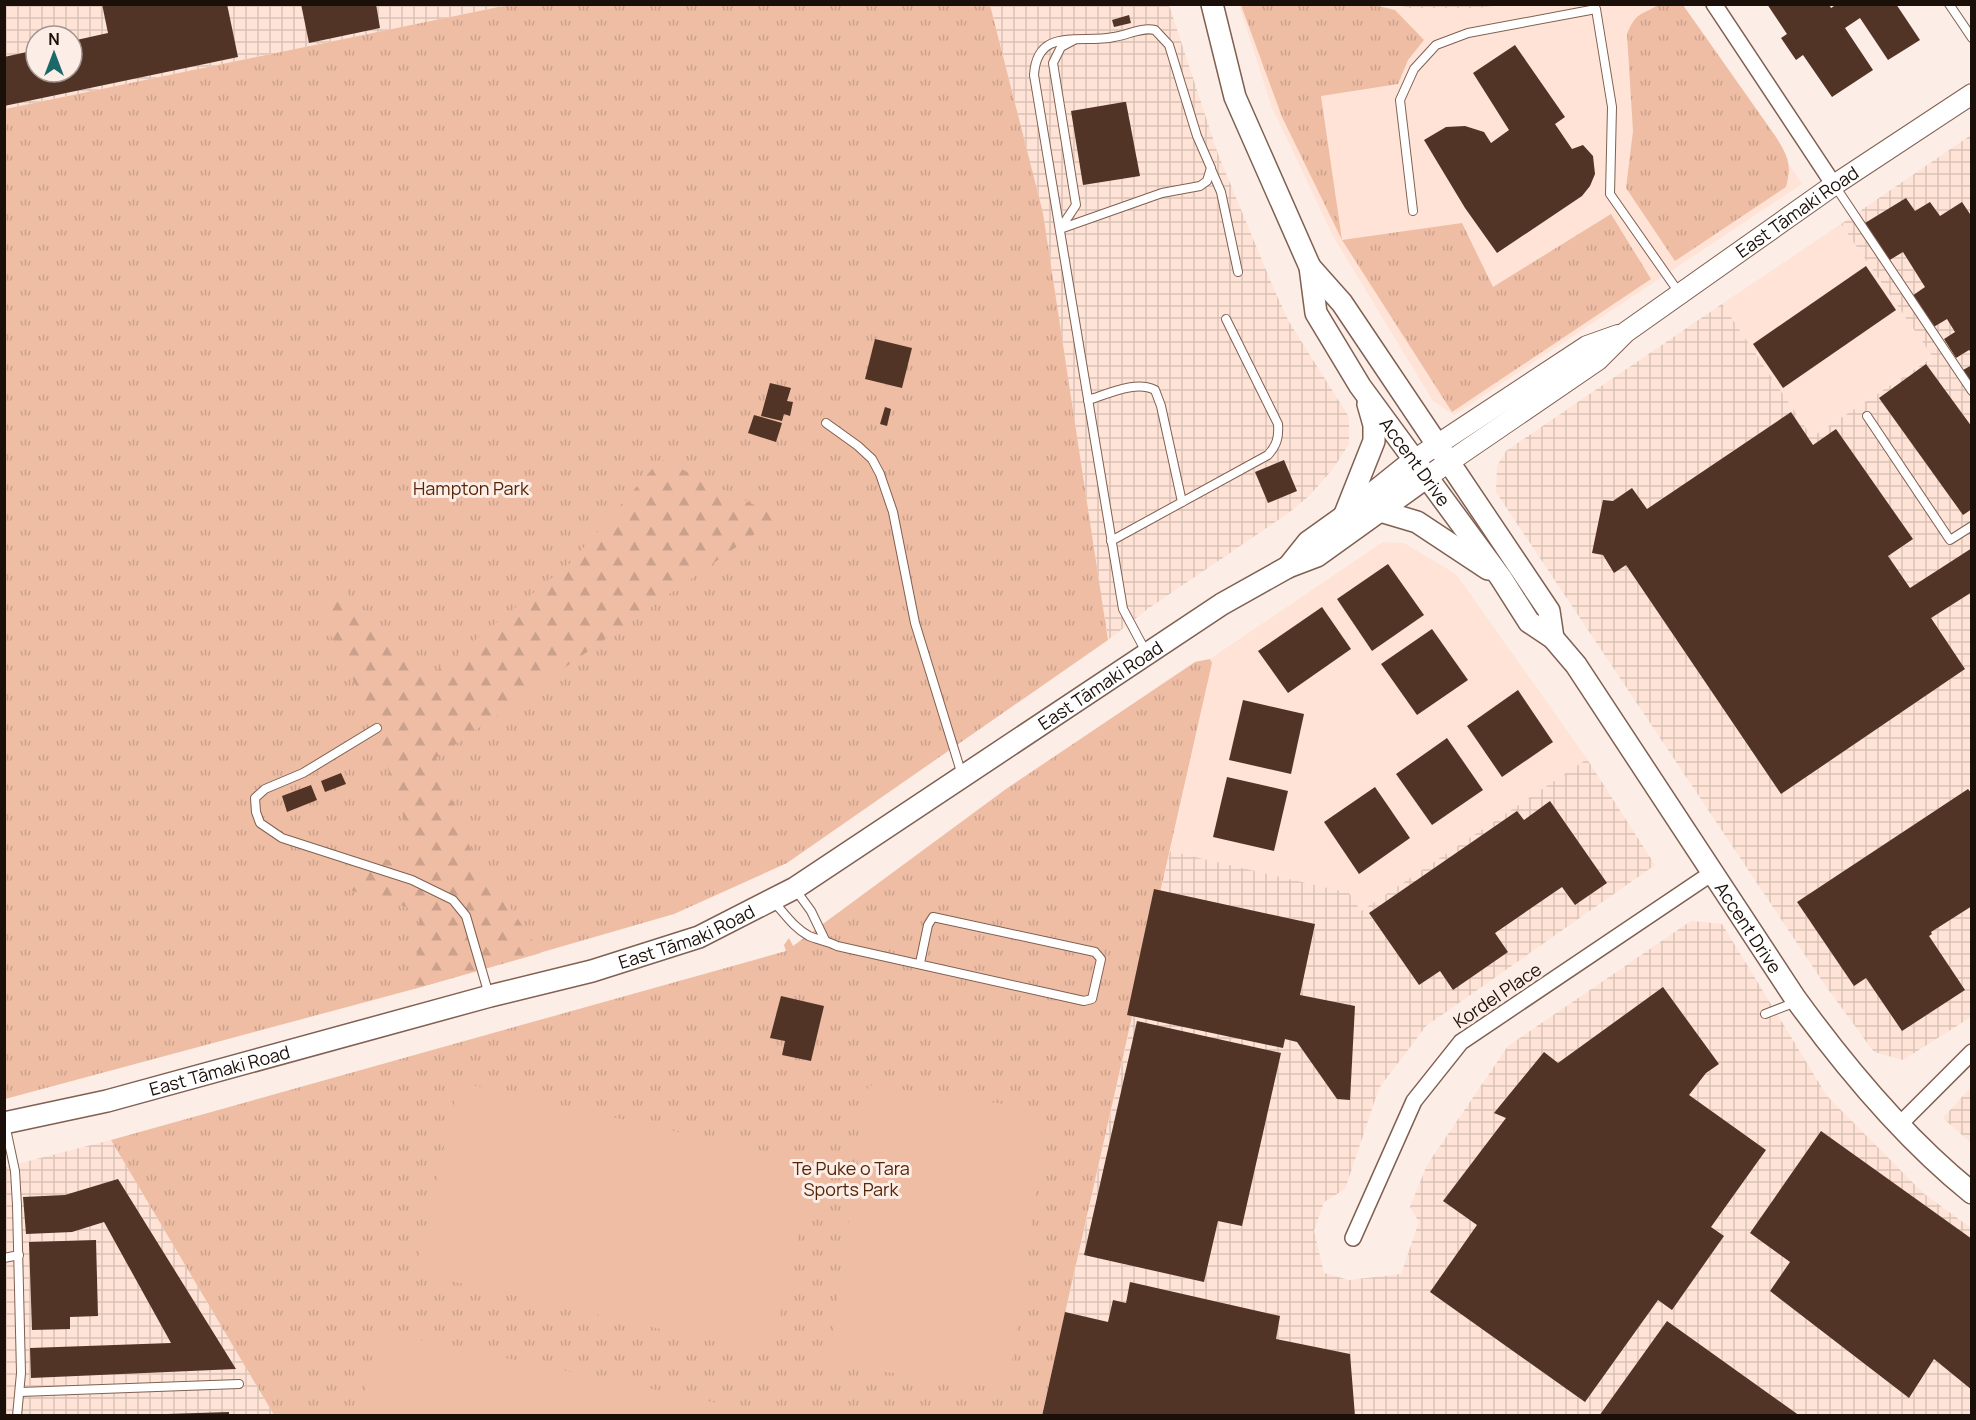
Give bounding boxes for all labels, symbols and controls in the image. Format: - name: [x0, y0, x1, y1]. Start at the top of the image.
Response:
- north arrow: [24, 24, 84, 84]
- text: N: [48, 28, 60, 50]
- street label: East Tāmaki Road: [1731, 160, 1863, 263]
- street label: Accent Drive: [1375, 412, 1456, 511]
- park label: Hampton Park: [413, 476, 530, 500]
- street label: East Tāmaki Road: [1033, 635, 1167, 735]
- street label: Accent Drive: [1710, 877, 1787, 978]
- street label: East Tāmaki Road: [615, 899, 758, 974]
- street label: Kordel Place: [1448, 957, 1546, 1033]
- street label: East Tāmaki Road: [147, 1039, 292, 1101]
- park label: Te Puke o Tara Sports Park: [792, 1156, 910, 1201]

